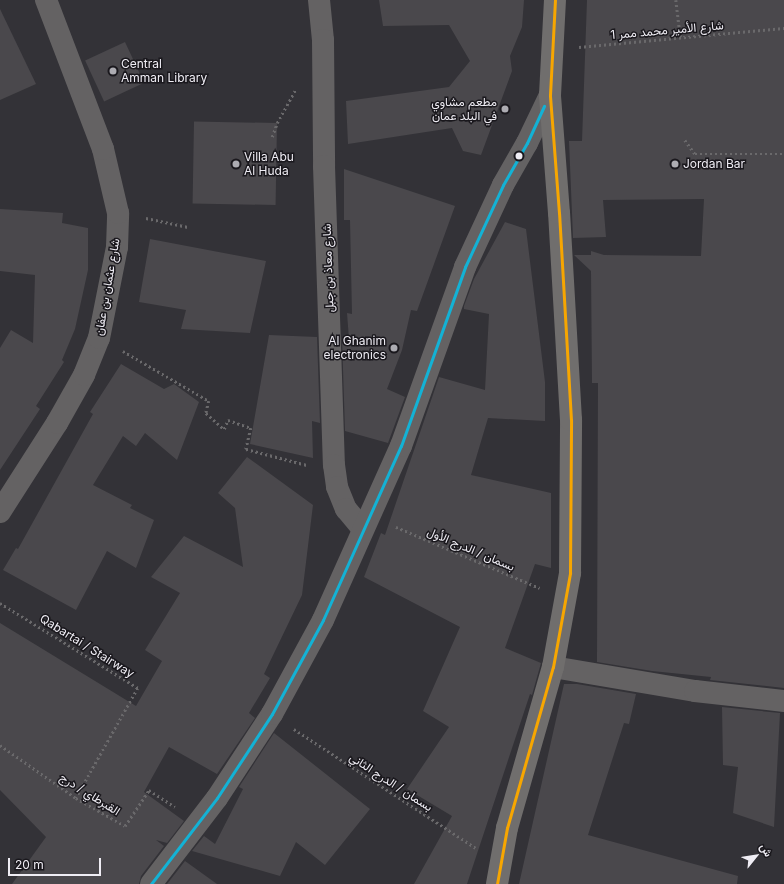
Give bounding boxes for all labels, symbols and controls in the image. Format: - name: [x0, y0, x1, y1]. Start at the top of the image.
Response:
- street label: شارع الأمير محمد ممر 1: [610, 18, 724, 42]
- place label: Central Amman Library: [121, 57, 207, 85]
- marker: Central Amman Library: [108, 66, 118, 76]
- place label: مطعم مشاوي في البلد عمان: [431, 95, 497, 123]
- marker: مطعم مشاوي في البلد عمان: [500, 104, 510, 114]
- place label: Villa Abu Al Huda: [244, 150, 294, 178]
- unlabelled marker: [514, 151, 524, 161]
- place label: Jordan Bar: [683, 157, 745, 171]
- marker: Villa Abu Al Huda: [231, 159, 241, 169]
- marker: Jordan Bar: [670, 159, 680, 169]
- street label: شارع معاذ بن جبل: [319, 223, 337, 313]
- street label: شارع عثمان بن عفان: [91, 237, 123, 337]
- place label: Al Ghanim electronics: [324, 334, 386, 362]
- marker: Al Ghanim electronics: [389, 343, 399, 353]
- street label: بسمان / الدرج الأول: [425, 524, 517, 574]
- street label: Qabartai / Stairway: [37, 611, 137, 681]
- street label: بسمان / الدرج الثاني: [347, 750, 435, 814]
- street label: القبرطاي / درج: [57, 770, 123, 818]
- north arrow: [736, 836, 776, 876]
- text: ش: [757, 841, 776, 859]
- scale bar: [10, 850, 103, 876]
- text: 20 m: [15, 857, 44, 872]

